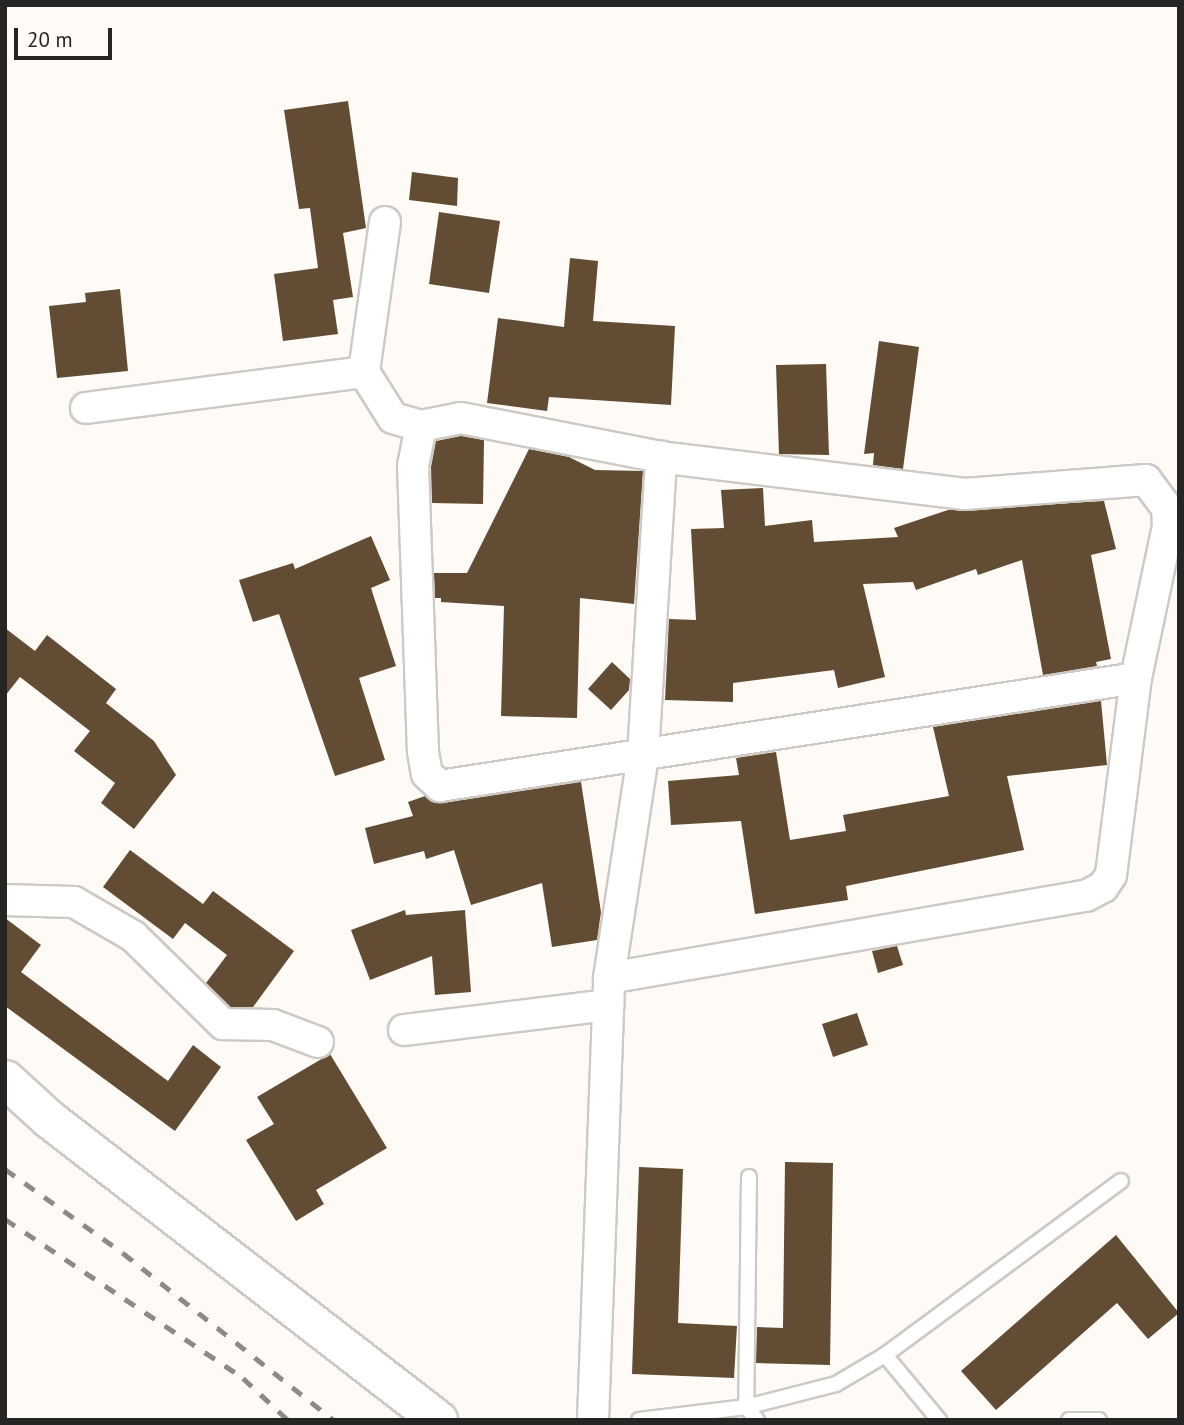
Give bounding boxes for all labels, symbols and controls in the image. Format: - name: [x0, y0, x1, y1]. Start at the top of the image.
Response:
- scale bar: [18, 14, 116, 58]
- text: 20 m: [27, 26, 73, 53]

